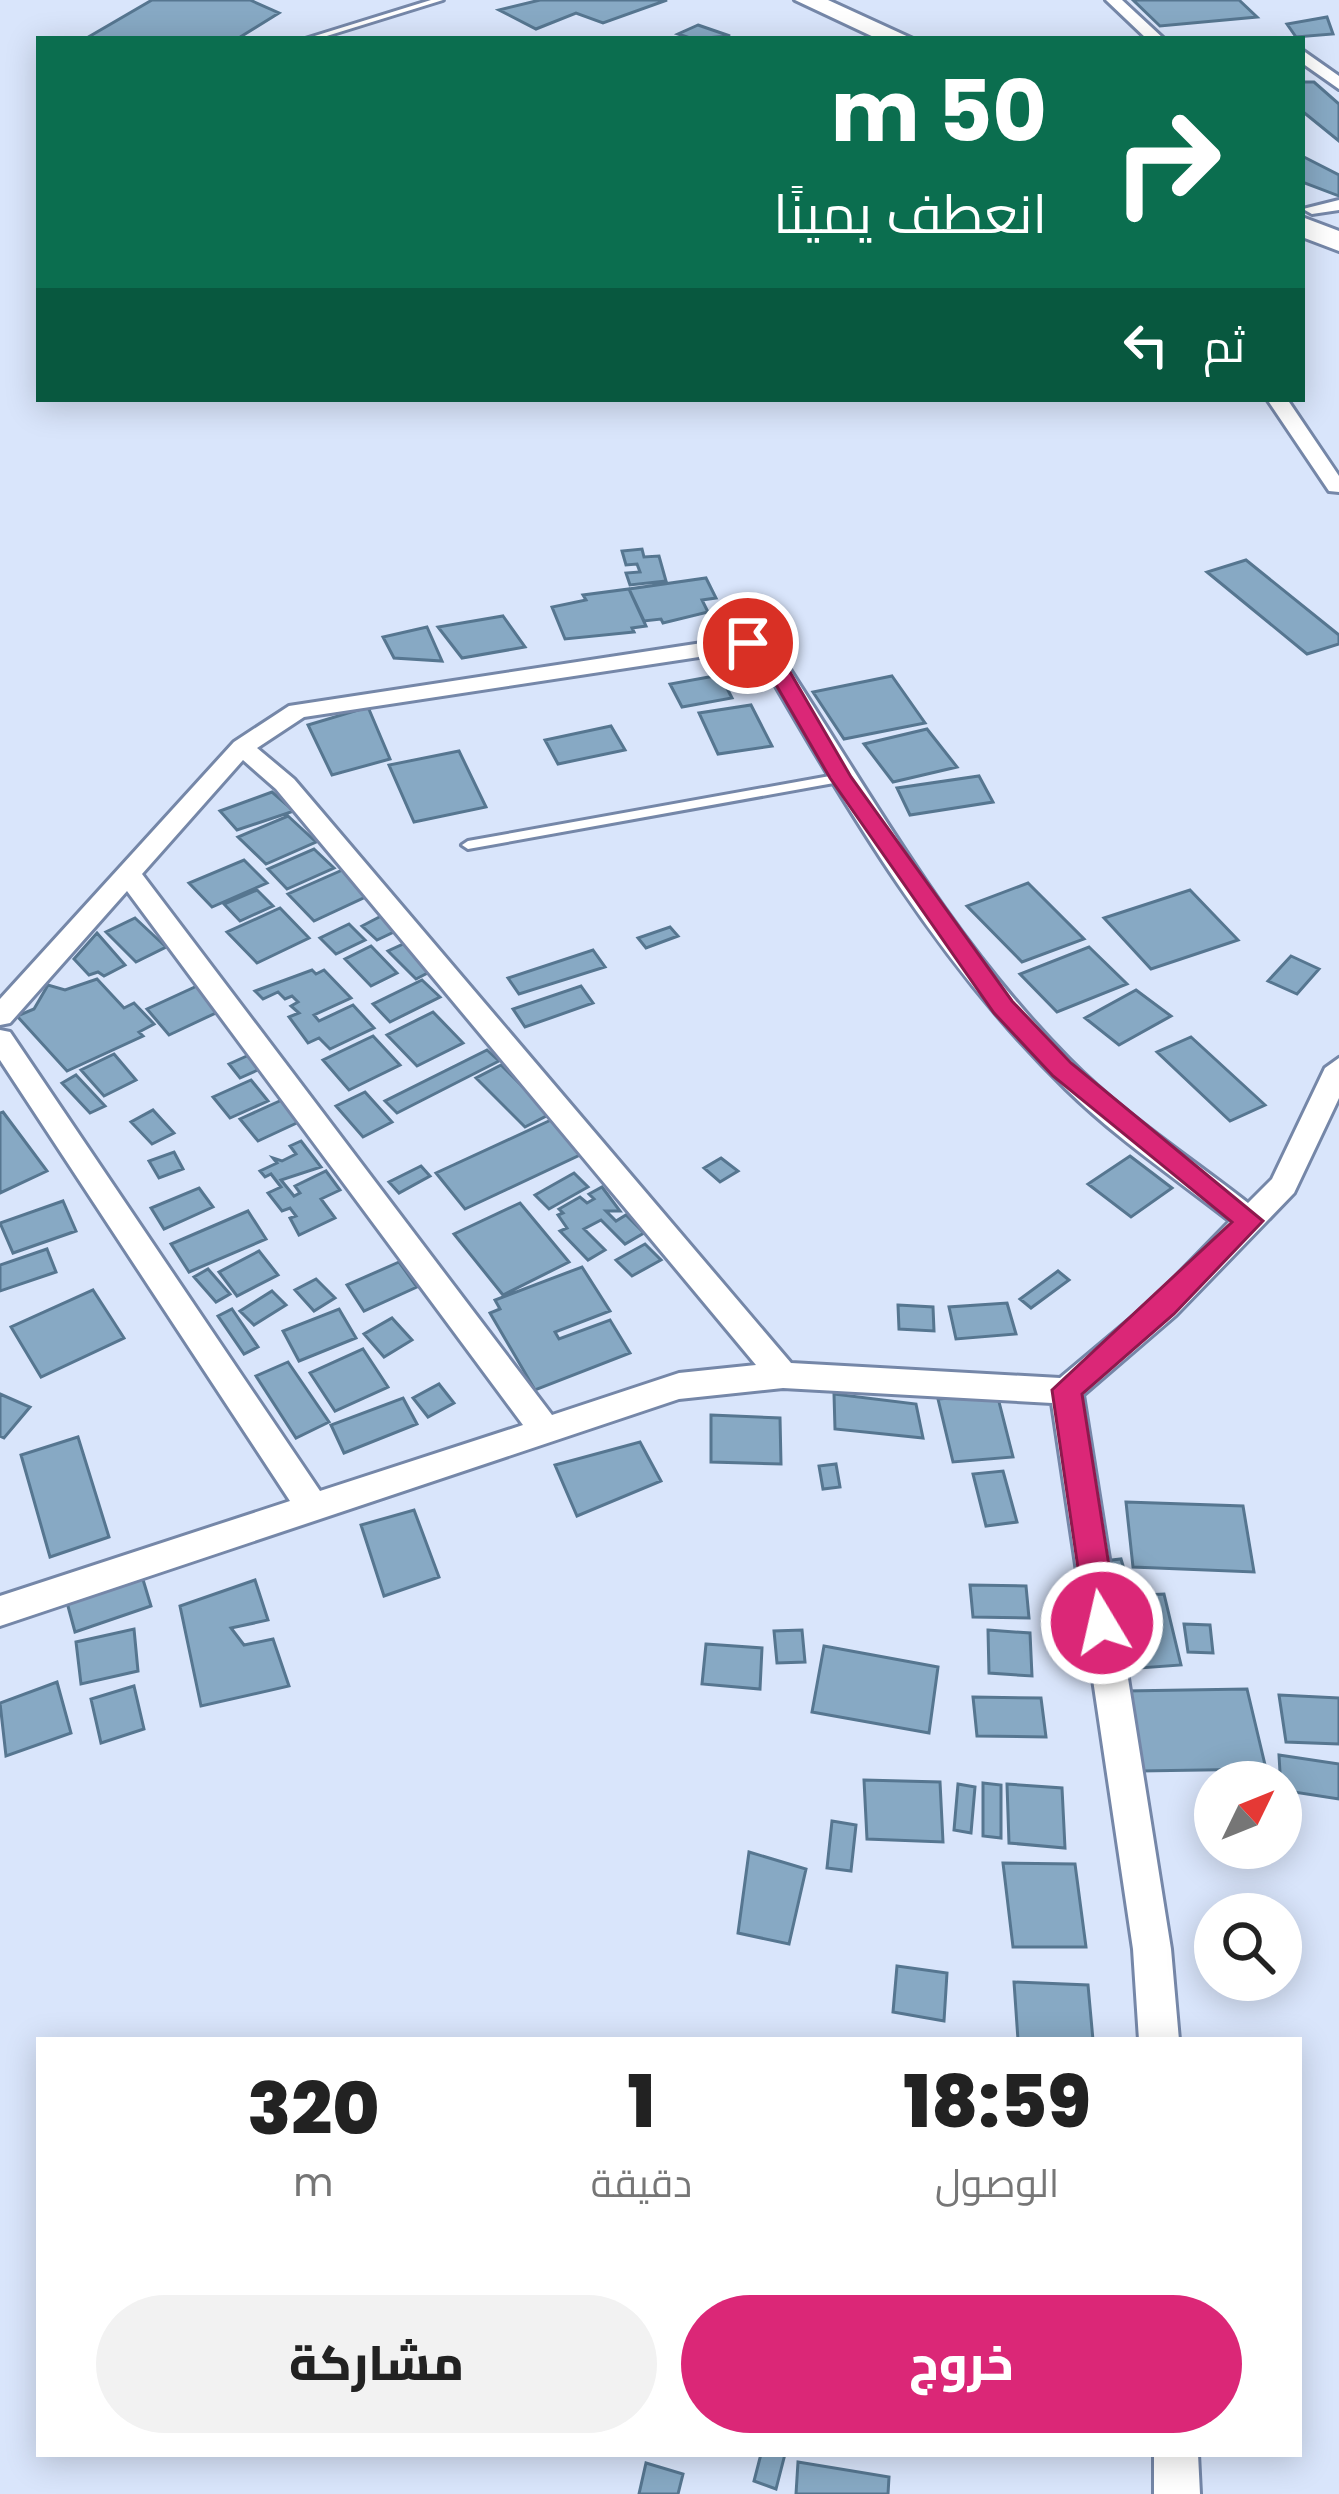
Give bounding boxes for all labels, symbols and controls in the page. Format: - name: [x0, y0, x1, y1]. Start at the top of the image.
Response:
- text: 50 m: [831, 53, 1047, 170]
- icon: right: [1089, 84, 1245, 240]
- text: انعطف يمينًا: [773, 176, 1047, 252]
- icon: left: [1113, 312, 1179, 378]
- text: ثم: [1203, 315, 1245, 378]
- pin: [697, 592, 799, 694]
- icon: arrive: [715, 610, 781, 676]
- position arrow: [1039, 1560, 1165, 1686]
- north arrow: [1194, 1761, 1302, 1869]
- map controls: [1194, 1761, 1302, 2001]
- button: search: [1194, 1893, 1302, 2001]
- text: 1: [627, 2051, 655, 2152]
- text: 18:59: [903, 2051, 1091, 2152]
- text: 320: [247, 2058, 379, 2159]
- text: m: [293, 2155, 333, 2210]
- text: دقيقة: [591, 2156, 692, 2211]
- text: الوصول: [935, 2156, 1059, 2211]
- button: مشاركة: [96, 2295, 657, 2433]
- button: خروج: [681, 2295, 1242, 2433]

